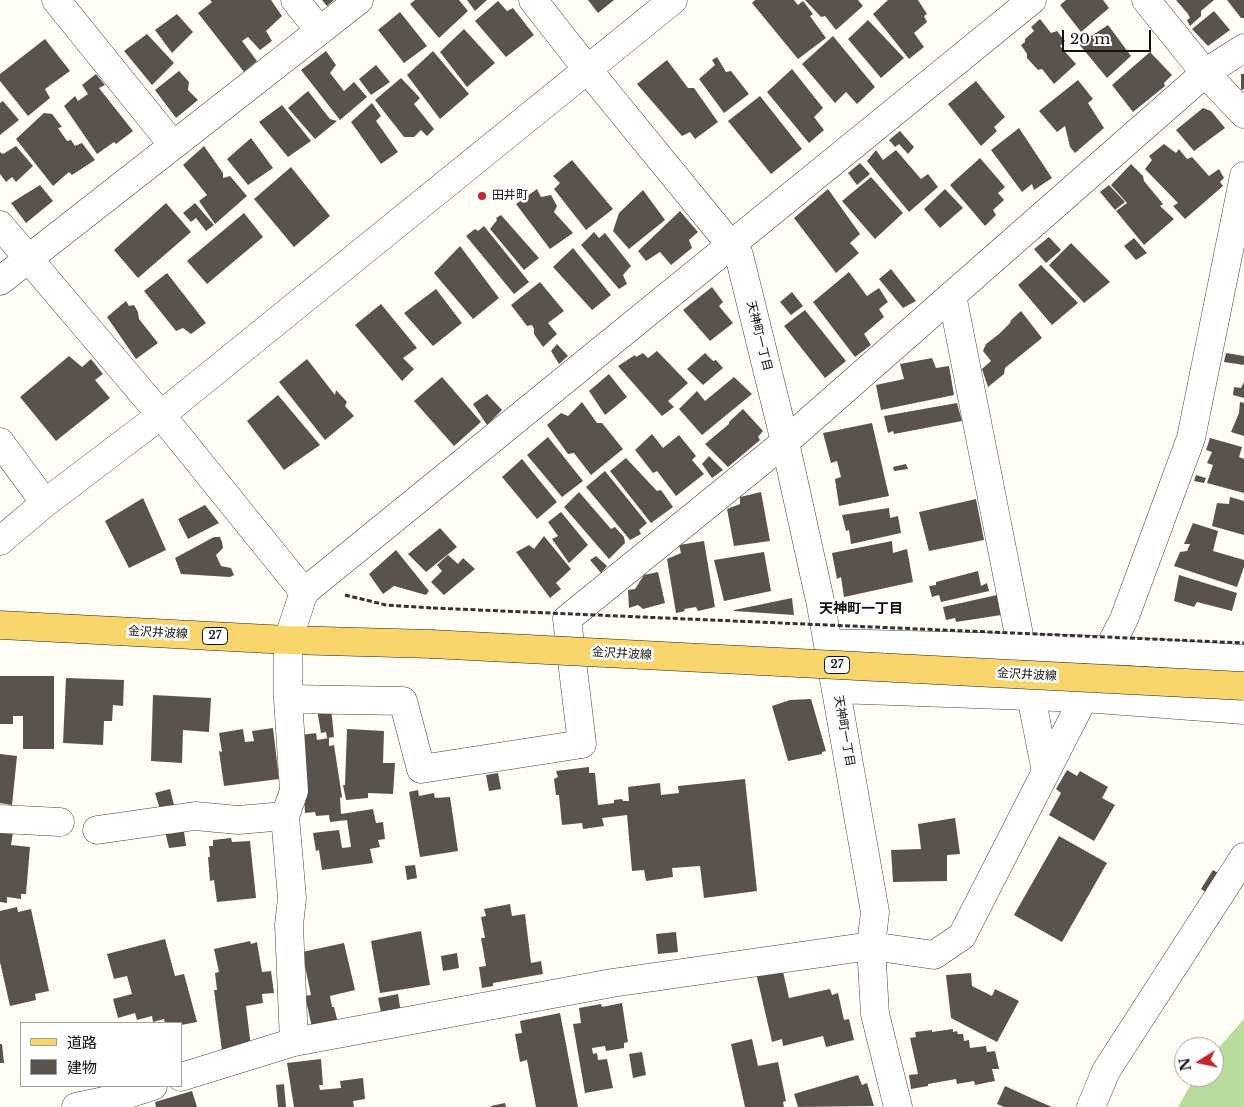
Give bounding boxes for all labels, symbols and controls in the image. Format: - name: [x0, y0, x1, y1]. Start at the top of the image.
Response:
- scale bar: [1064, 20, 1153, 52]
- text: 20 m: [1070, 29, 1110, 48]
- place label: 田井町: [492, 189, 528, 203]
- marker: 田井町: [476, 190, 488, 202]
- street label: 天神町一丁目: [743, 299, 775, 373]
- district label: 天神町一丁目: [819, 601, 903, 617]
- street label: 金沢井波線: [128, 624, 188, 642]
- road number: 27: [202, 628, 228, 644]
- street label: 金沢井波線: [592, 645, 652, 663]
- road number: 27: [824, 656, 850, 674]
- street label: 金沢井波線: [997, 666, 1057, 684]
- street label: 天神町一丁目: [831, 694, 857, 768]
- legend: [20, 1022, 182, 1087]
- text: 道路: [67, 1033, 97, 1052]
- north arrow: [1174, 1037, 1224, 1087]
- text: N: [1175, 1056, 1195, 1072]
- text: 建物: [67, 1058, 97, 1077]

